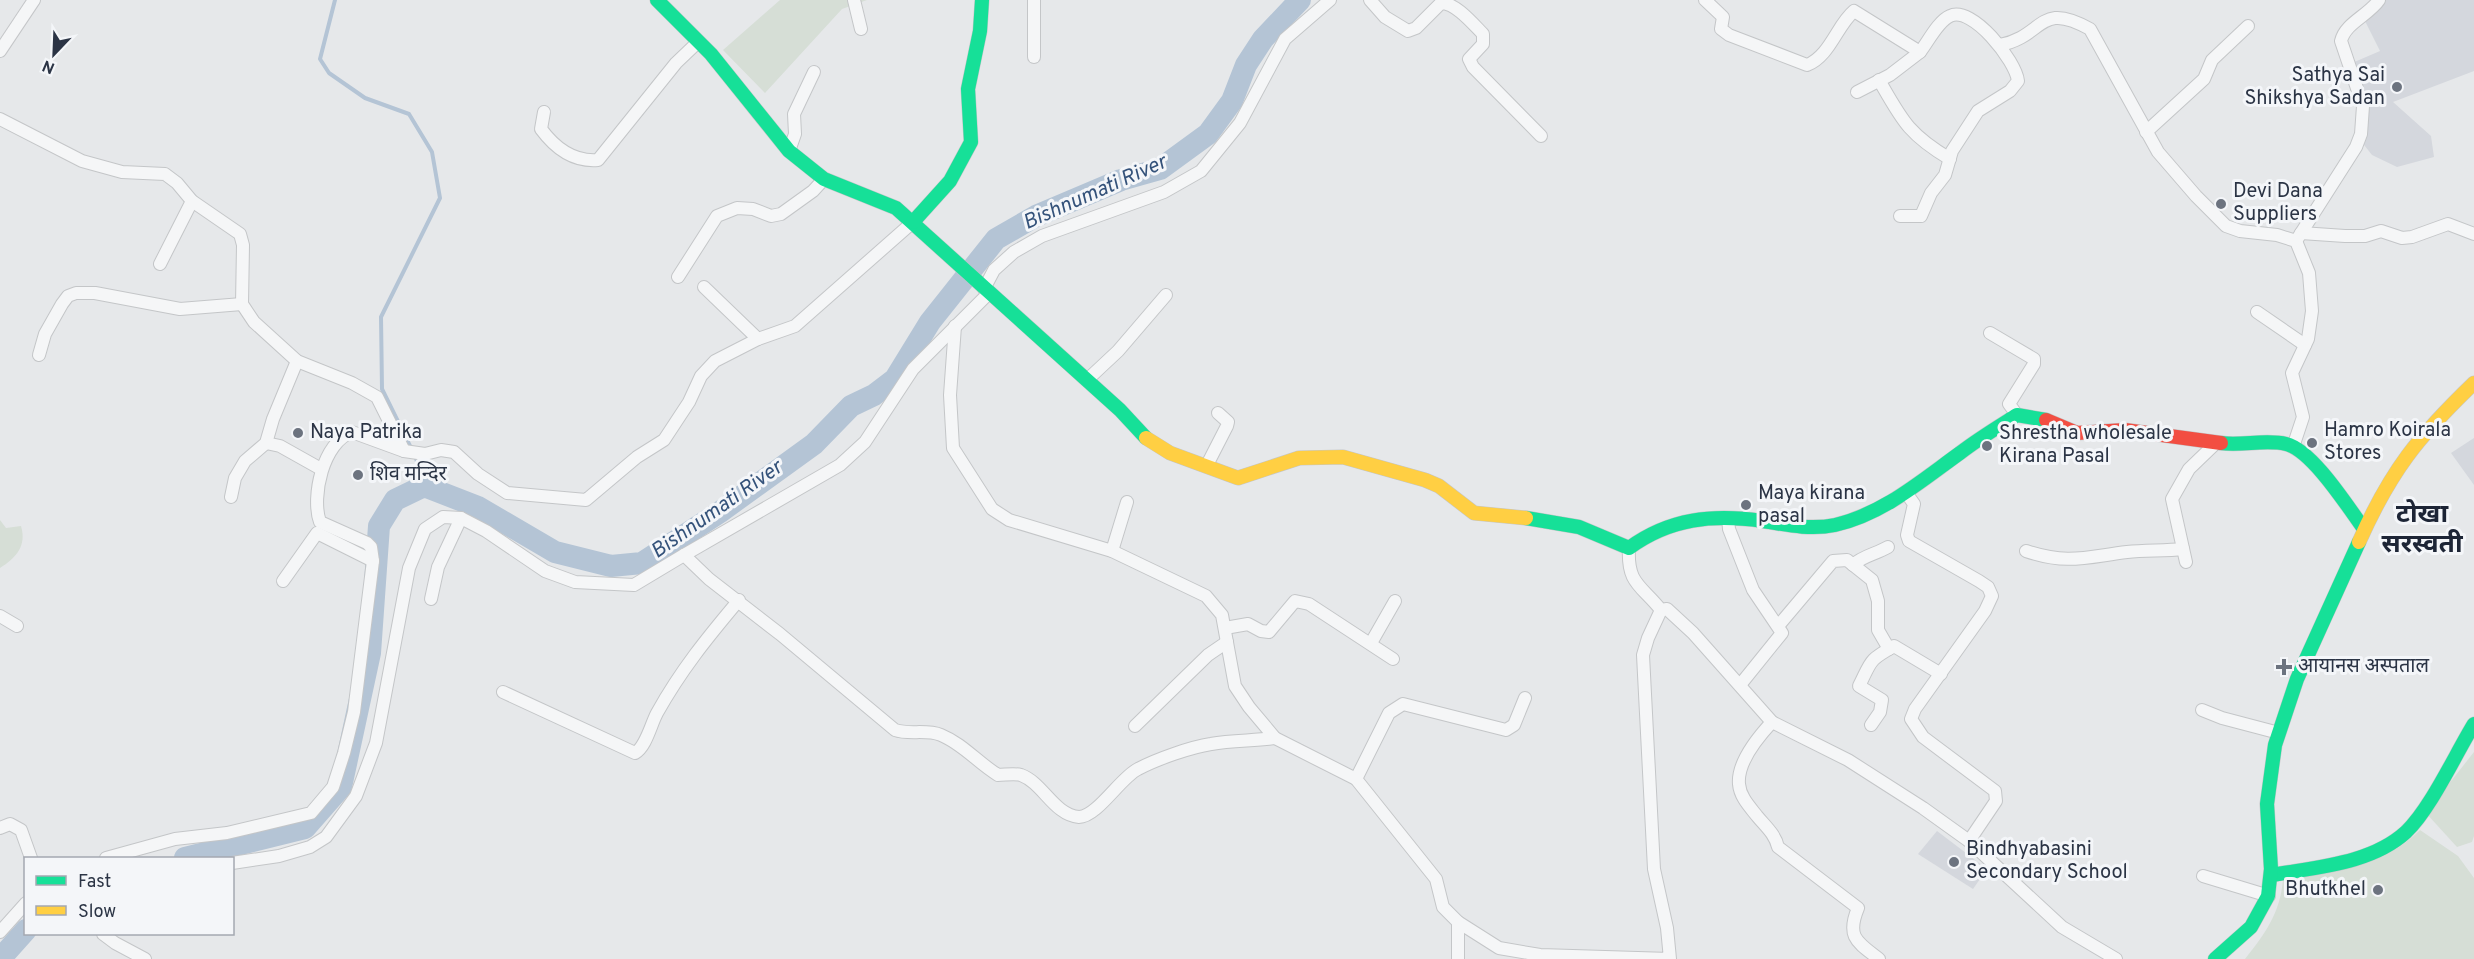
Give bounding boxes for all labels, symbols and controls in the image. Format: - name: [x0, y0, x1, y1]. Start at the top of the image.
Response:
- north arrow: [24, 24, 84, 84]
- text: N: [40, 55, 58, 77]
- place label: Sathya Sai Shikshya Sadan: [2244, 63, 2385, 112]
- marker: Sathya Sai Shikshya Sadan: [2390, 80, 2404, 94]
- water label: Bishnumati River: [1019, 148, 1173, 237]
- place label: Devi Dana Suppliers: [2233, 179, 2323, 228]
- marker: Devi Dana Suppliers: [2214, 197, 2228, 211]
- place label: Hamro Koirala Stores: [2324, 418, 2451, 467]
- place label: Naya Patrika: [310, 420, 422, 446]
- place label: Shrestha wholesale Kirana Pasal: [1999, 421, 2172, 470]
- marker: Naya Patrika: [291, 426, 305, 440]
- marker: Hamro Koirala Stores: [2305, 436, 2319, 450]
- marker: Shrestha wholesale Kirana Pasal: [1980, 439, 1994, 453]
- water label: Bishnumati River: [646, 453, 790, 565]
- place label: शिव मन्दिर: [370, 461, 448, 488]
- marker: शिव मन्दिर: [351, 468, 365, 482]
- place label: Maya kirana pasal: [1758, 481, 1865, 530]
- marker: Maya kirana pasal: [1739, 498, 1753, 512]
- district label: टोखा सरस्वती: [2381, 499, 2464, 562]
- place label: आयानस अस्पताल: [2298, 654, 2430, 680]
- marker: आयानस अस्पताल: [2275, 658, 2293, 676]
- place label: Bindhyabasini Secondary School: [1966, 837, 2128, 886]
- marker: Bindhyabasini Secondary School: [1947, 855, 1961, 869]
- legend: [24, 857, 234, 935]
- text: Fast: [78, 871, 111, 894]
- place label: Bhutkhel: [2285, 877, 2366, 903]
- marker: Bhutkhel: [2371, 883, 2385, 897]
- text: Slow: [78, 901, 116, 924]

